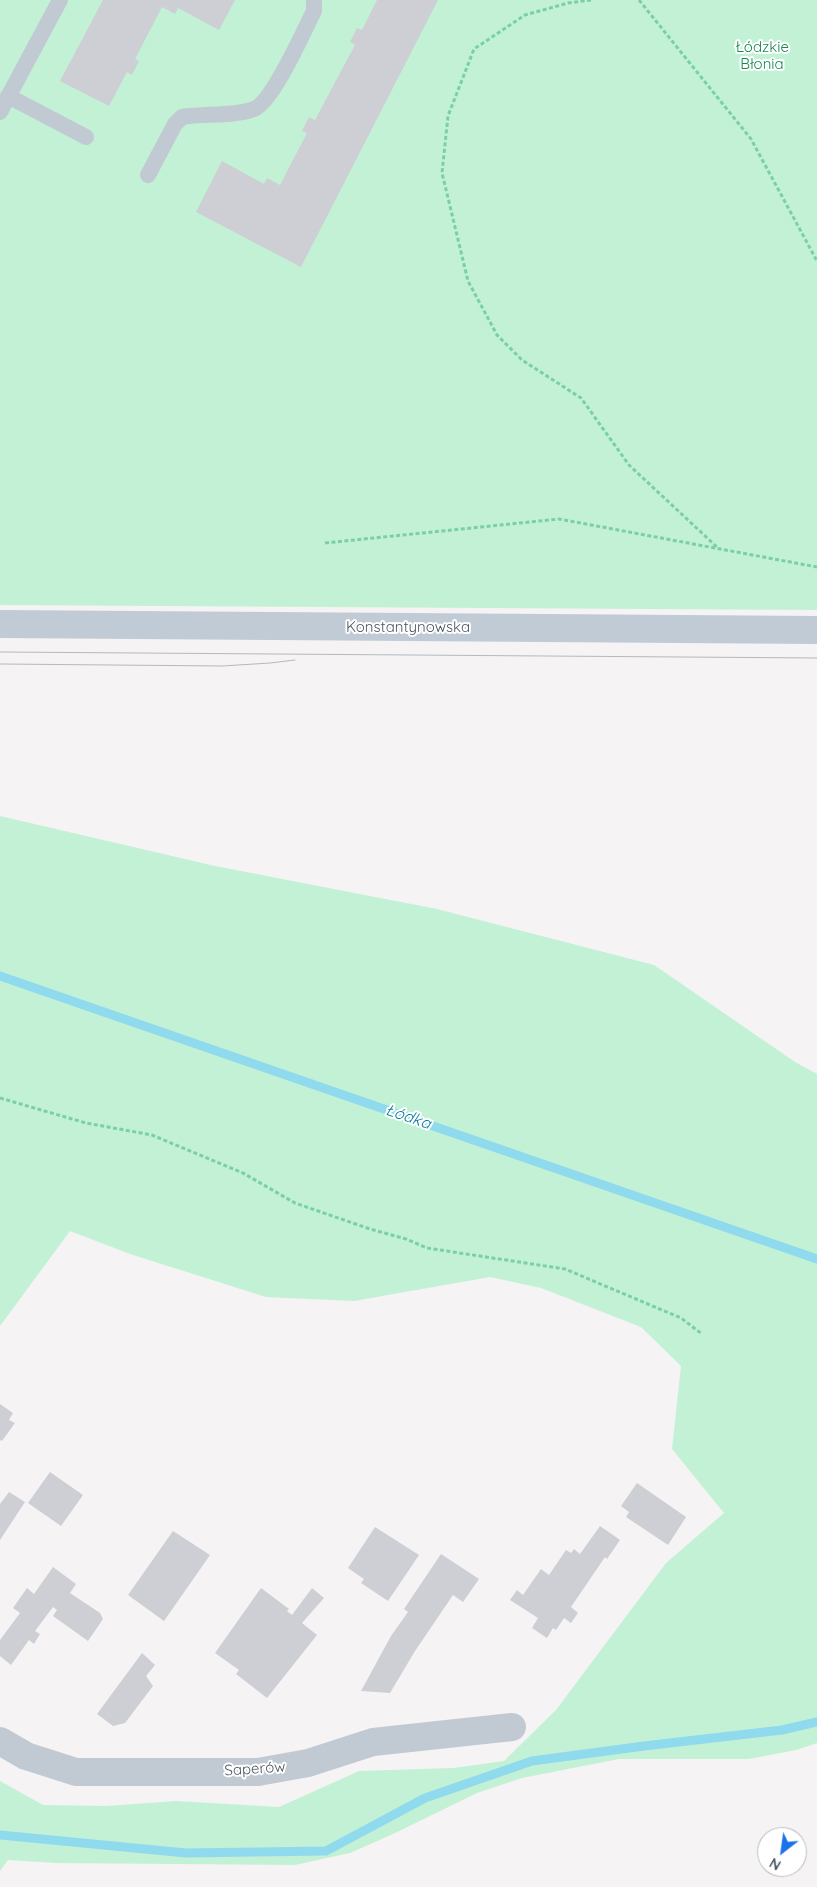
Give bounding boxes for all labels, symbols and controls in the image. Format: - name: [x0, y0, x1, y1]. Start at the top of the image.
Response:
- park label: Łódzkie Błonia: [735, 38, 789, 73]
- street label: Konstantynowska: [346, 618, 470, 636]
- water label: Łódka: [383, 1100, 433, 1134]
- street label: Saperów: [224, 1758, 286, 1780]
- north arrow: [757, 1827, 807, 1877]
- text: N: [766, 1854, 784, 1874]

